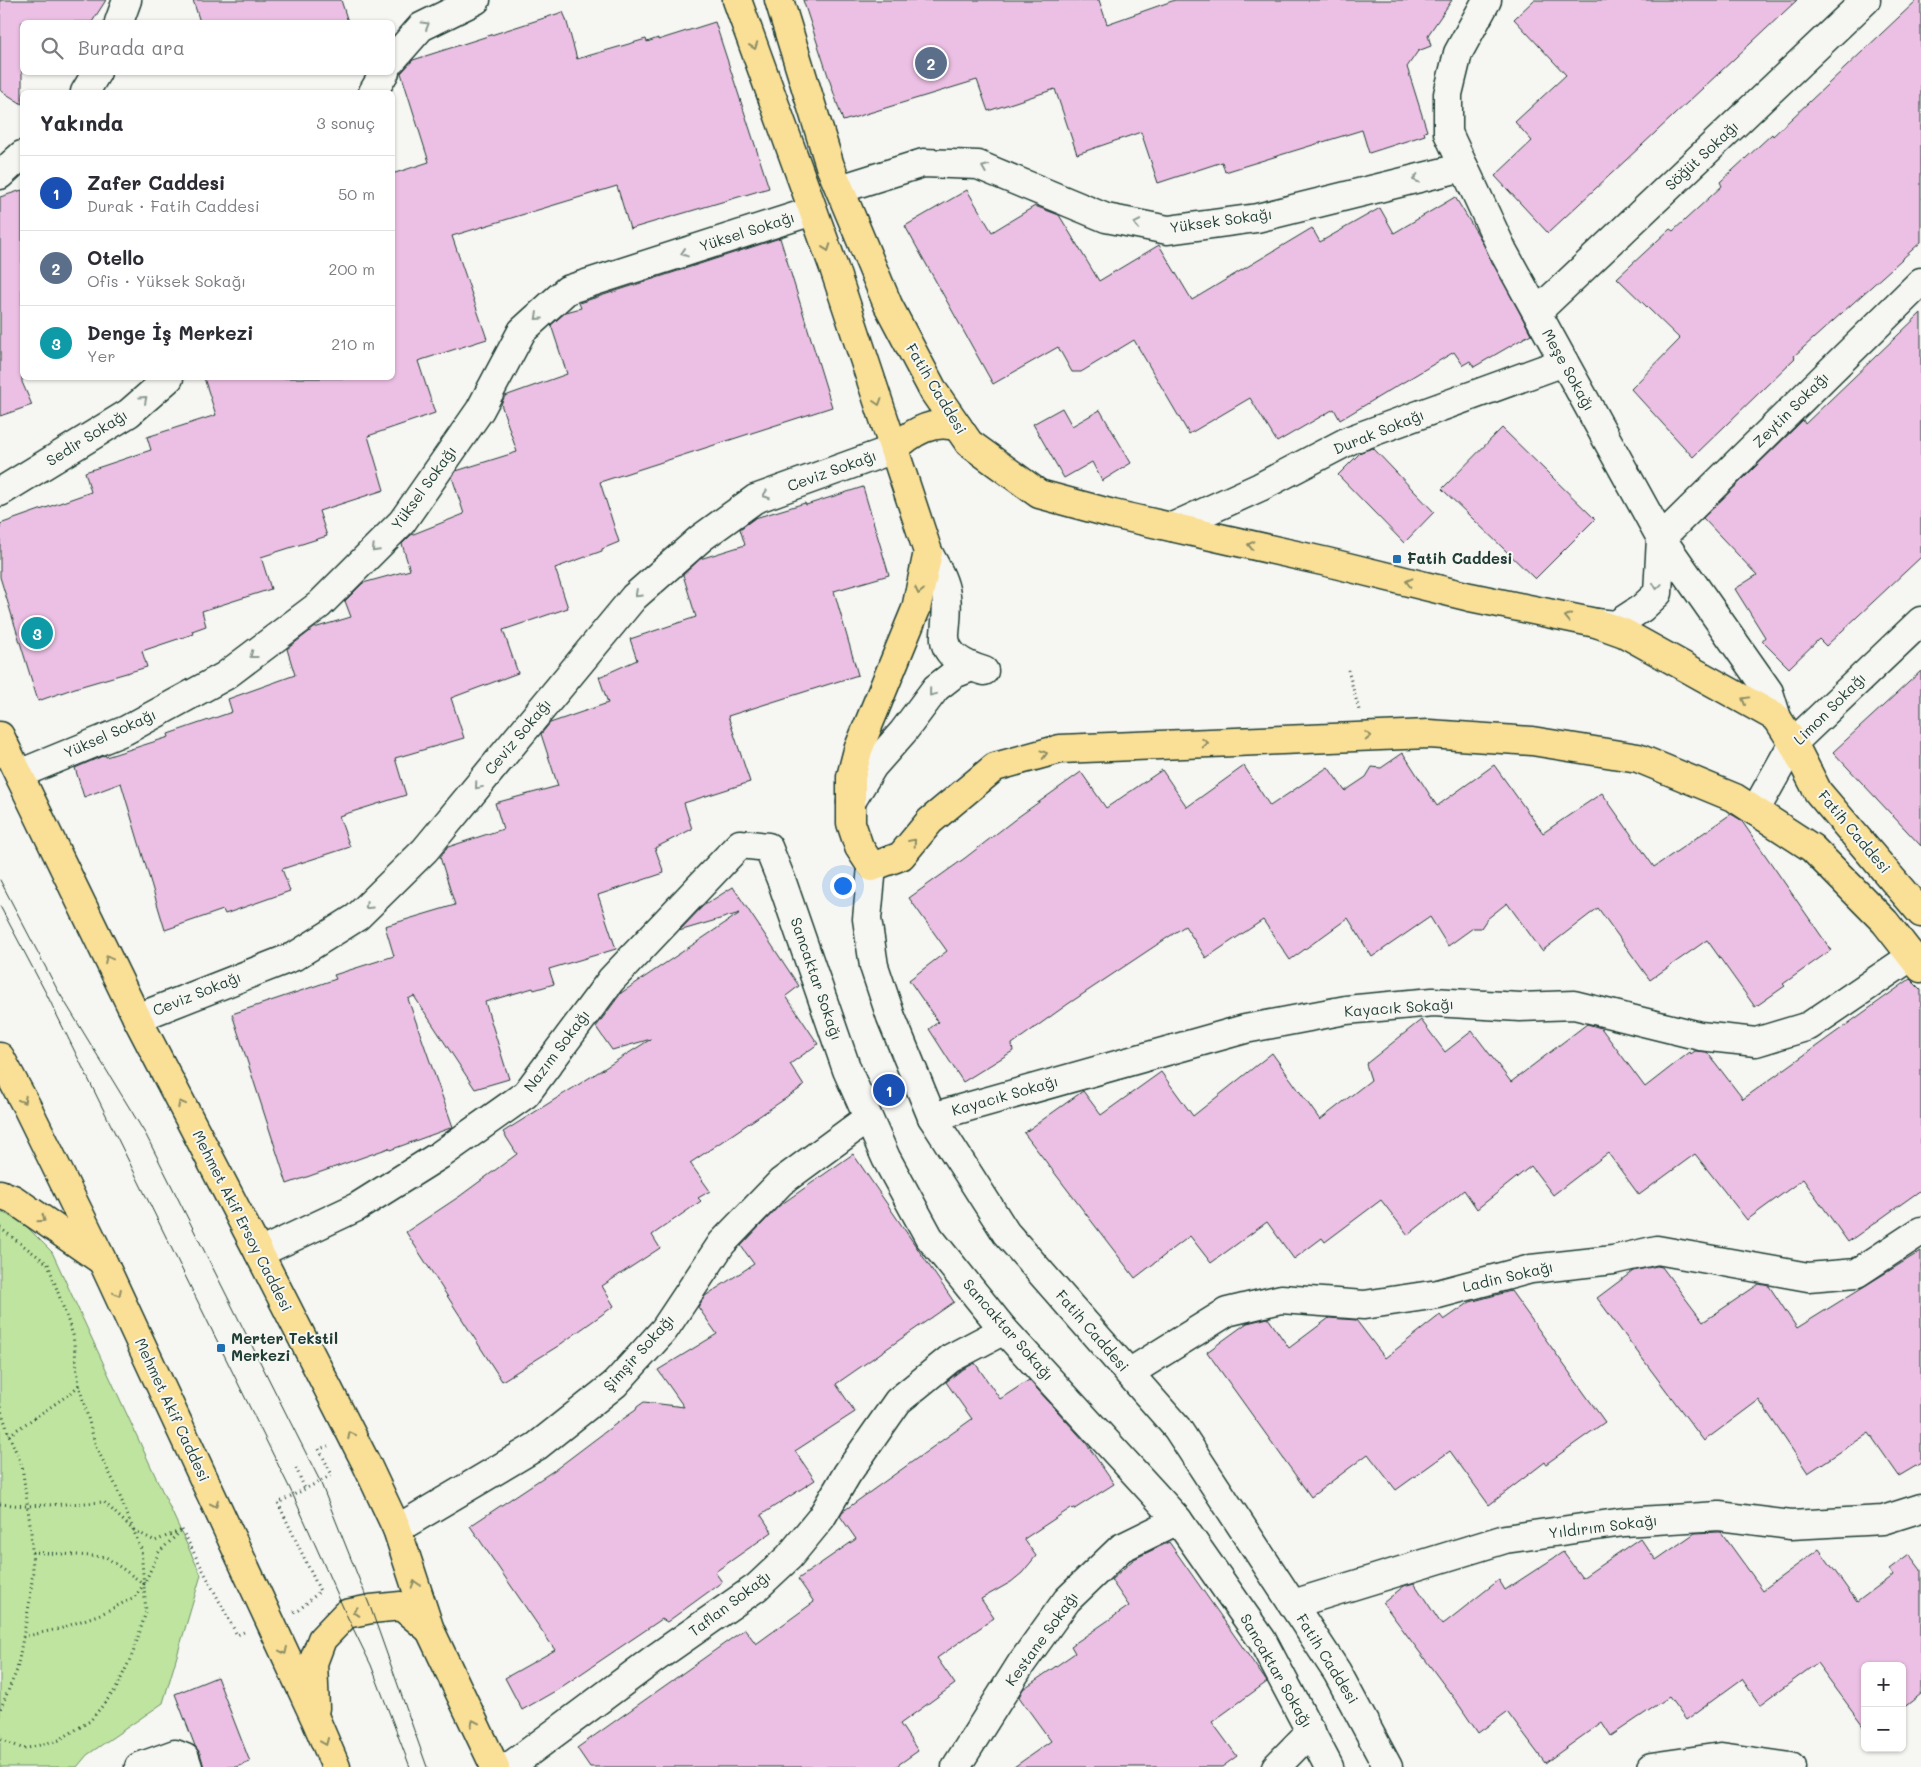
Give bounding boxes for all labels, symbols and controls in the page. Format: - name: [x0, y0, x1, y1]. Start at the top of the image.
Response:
- search box: [20, 20, 395, 75]
- one-way arrow: [421, 22, 430, 32]
- icon: search: [38, 34, 66, 62]
- text: Burada ara: [78, 35, 185, 60]
- one-way arrow: [748, 41, 758, 50]
- pin: 2: [915, 44, 947, 82]
- text: Yakında: [40, 109, 124, 136]
- text: 3 sonuç: [316, 112, 375, 133]
- street label: Söğüt Sokağı: [1660, 116, 1742, 195]
- one-way arrow: [982, 164, 990, 174]
- text: Zafer Caddesi: [87, 170, 226, 195]
- one-way arrow: [1412, 173, 1421, 184]
- text: 1: [52, 183, 60, 204]
- text: 50 m: [338, 183, 375, 204]
- text: Durak · Fatih Caddesi: [87, 195, 260, 216]
- street label: Yüksek Sokağı: [1168, 203, 1273, 237]
- street label: Yüksel Sokağı: [696, 206, 797, 256]
- one-way arrow: [1133, 219, 1142, 230]
- one-way arrow: [821, 243, 831, 252]
- text: Otello: [87, 245, 144, 270]
- one-way arrow: [680, 247, 688, 257]
- text: 2: [52, 258, 60, 279]
- text: 200 m: [328, 258, 375, 279]
- text: Ofis · Yüksek Sokağı: [87, 270, 246, 291]
- one-way arrow: [534, 311, 543, 320]
- text: Denge İş Merkezi: [87, 320, 254, 345]
- street label: Meşe Sokağı: [1538, 325, 1600, 414]
- text: 3: [51, 333, 61, 354]
- text: 210 m: [331, 333, 375, 354]
- street label: Fatih Caddesi: [902, 339, 972, 438]
- text: Yer: [87, 345, 115, 366]
- street label: Zeytin Sokağı: [1748, 367, 1833, 452]
- one-way arrow: [138, 396, 147, 405]
- one-way arrow: [873, 397, 883, 406]
- street label: Sedir Sokağı: [42, 404, 131, 470]
- street label: Durak Sokağı: [1330, 404, 1427, 458]
- street label: Yüksel Sokağı: [386, 441, 460, 533]
- street label: Ceviz Sokağı: [784, 445, 879, 495]
- one-way arrow: [762, 489, 770, 499]
- one-way arrow: [1246, 540, 1255, 550]
- one-way arrow: [372, 543, 381, 552]
- place label: Fatih Caddesi: [1407, 548, 1513, 568]
- marker: Fatih Caddesi: [1391, 553, 1403, 565]
- one-way arrow: [1404, 577, 1413, 588]
- one-way arrow: [1653, 582, 1663, 591]
- one-way arrow: [915, 586, 925, 595]
- one-way arrow: [635, 588, 644, 597]
- one-way arrow: [1563, 612, 1572, 622]
- pin: 3: [21, 614, 53, 652]
- one-way arrow: [250, 650, 259, 658]
- street label: Limon Sokağı: [1789, 668, 1870, 749]
- one-way arrow: [928, 688, 937, 697]
- street label: Ceviz Sokağı: [479, 694, 555, 779]
- one-way arrow: [1742, 696, 1751, 706]
- street label: Yüksel Sokağı: [60, 704, 159, 762]
- one-way arrow: [1364, 730, 1372, 741]
- one-way arrow: [1202, 737, 1210, 748]
- one-way arrow: [1039, 749, 1047, 759]
- one-way arrow: [475, 781, 484, 790]
- street label: Fatih Caddesi: [1814, 786, 1895, 877]
- one-way arrow: [907, 839, 916, 848]
- your location: [830, 873, 856, 899]
- one-way arrow: [365, 900, 374, 909]
- street label: Sancaktar Sokağı: [787, 915, 847, 1043]
- one-way arrow: [104, 955, 114, 964]
- street label: Ceviz Sokağı: [149, 966, 244, 1020]
- street label: Kayacık Sokağı: [1343, 993, 1454, 1021]
- street label: Nazım Sokağı: [519, 1005, 594, 1096]
- street label: Kayacık Sokağı: [949, 1070, 1060, 1120]
- pin: 1: [873, 1071, 905, 1109]
- one-way arrow: [17, 1094, 27, 1103]
- one-way arrow: [177, 1100, 187, 1109]
- street label: Mehmet Akif Ersoy Caddesi: [188, 1126, 297, 1315]
- one-way arrow: [36, 1213, 46, 1222]
- street label: Ladin Sokağı: [1460, 1256, 1555, 1296]
- street label: Sancaktar Sokağı: [959, 1274, 1058, 1384]
- street label: Fatih Caddesi: [1052, 1285, 1134, 1376]
- one-way arrow: [111, 1288, 122, 1297]
- street label: Şimşir Sokağı: [598, 1309, 678, 1395]
- place label: Merter Tekstil Merkezi: [231, 1328, 338, 1365]
- street label: Mehmet Akif Caddesi: [131, 1335, 215, 1485]
- marker: Merter Tekstil Merkezi: [215, 1342, 227, 1354]
- one-way arrow: [347, 1431, 357, 1440]
- one-way arrow: [209, 1499, 220, 1508]
- street label: Yıldırım Sokağı: [1547, 1509, 1658, 1543]
- street label: Taflan Sokağı: [684, 1566, 774, 1641]
- one-way arrow: [411, 1580, 421, 1589]
- street label: Kestane Sokağı: [1000, 1587, 1082, 1690]
- one-way arrow: [351, 1606, 360, 1617]
- street label: Sancaktar Sokağı: [1236, 1610, 1318, 1731]
- street label: Fatih Caddesi: [1292, 1610, 1363, 1707]
- one-way arrow: [277, 1646, 288, 1655]
- map controls: [1861, 1662, 1906, 1752]
- button: +: [1861, 1662, 1906, 1707]
- button: −: [1861, 1707, 1906, 1752]
- one-way arrow: [470, 1719, 481, 1728]
- one-way arrow: [320, 1738, 330, 1746]

